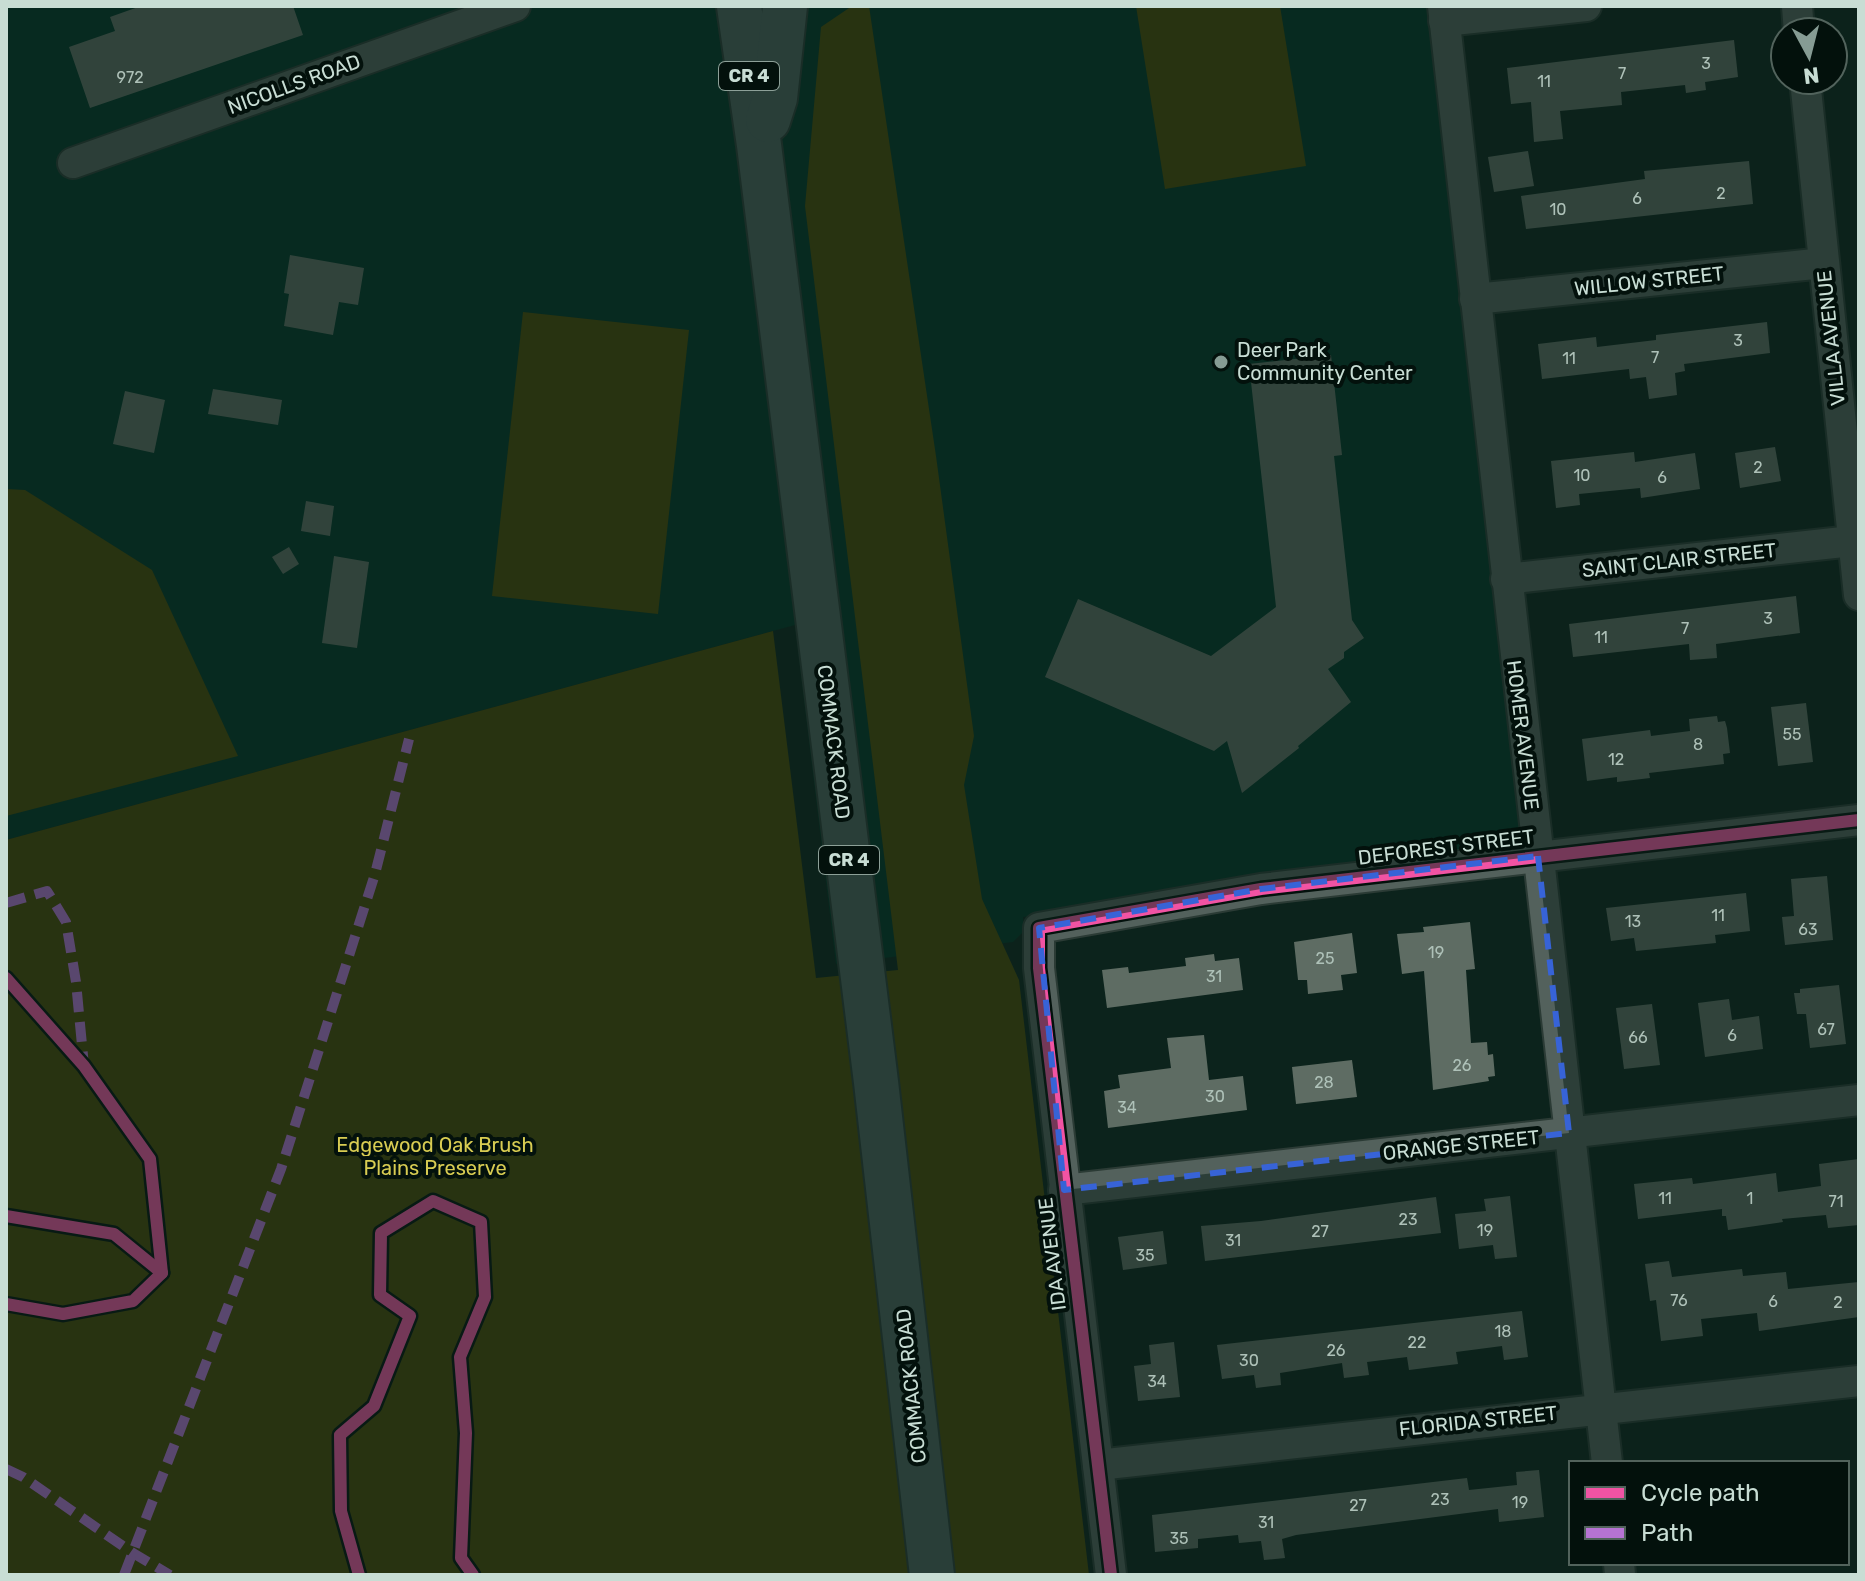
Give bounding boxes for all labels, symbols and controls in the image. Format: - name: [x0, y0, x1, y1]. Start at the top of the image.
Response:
- north arrow: [1769, 16, 1849, 96]
- street label: NICOLLS ROAD: [224, 49, 364, 119]
- house number: 3: [1701, 54, 1711, 73]
- text: N: [1802, 61, 1821, 90]
- road number: CR 4: [719, 62, 779, 90]
- house number: 7: [1618, 64, 1626, 83]
- house number: 972: [116, 68, 144, 87]
- house number: 11: [1537, 72, 1551, 91]
- house number: 2: [1716, 184, 1726, 203]
- house number: 6: [1632, 189, 1642, 208]
- house number: 10: [1549, 200, 1567, 219]
- street label: WILLOW STREET: [1573, 261, 1726, 301]
- street label: VILLA AVENUE: [1812, 269, 1850, 407]
- house number: 3: [1733, 331, 1743, 350]
- place label: Deer Park Community Center: [1237, 338, 1413, 385]
- house number: 7: [1651, 348, 1659, 367]
- house number: 11: [1562, 349, 1576, 368]
- marker: Deer Park Community Center: [1212, 353, 1230, 371]
- house number: 2: [1753, 458, 1763, 477]
- house number: 10: [1573, 466, 1591, 485]
- house number: 6: [1657, 468, 1667, 487]
- street label: SAINT CLAIR STREET: [1581, 538, 1778, 582]
- house number: 3: [1763, 609, 1773, 628]
- house number: 7: [1681, 619, 1689, 638]
- house number: 11: [1594, 628, 1608, 647]
- street label: HOMER AVENUE: [1502, 659, 1544, 811]
- street label: COMMACK ROAD: [813, 663, 855, 821]
- house number: 55: [1782, 725, 1802, 744]
- house number: 8: [1693, 735, 1703, 754]
- house number: 12: [1608, 750, 1624, 769]
- street label: DEFOREST STREET: [1357, 824, 1536, 870]
- road number: CR 4: [819, 846, 879, 874]
- house number: 11: [1711, 906, 1725, 925]
- house number: 13: [1625, 912, 1641, 931]
- house number: 63: [1798, 920, 1818, 939]
- house number: 19: [1428, 943, 1444, 962]
- house number: 25: [1316, 949, 1334, 968]
- house number: 31: [1206, 967, 1222, 986]
- house number: 67: [1817, 1020, 1835, 1039]
- house number: 6: [1727, 1026, 1737, 1045]
- house number: 66: [1628, 1028, 1648, 1047]
- house number: 26: [1452, 1056, 1472, 1075]
- house number: 28: [1314, 1073, 1334, 1092]
- house number: 30: [1205, 1087, 1225, 1106]
- house number: 34: [1117, 1098, 1137, 1117]
- street label: ORANGE STREET: [1381, 1125, 1541, 1165]
- park label: Edgewood Oak Brush Plains Preserve: [336, 1133, 534, 1180]
- house number: 11: [1658, 1189, 1672, 1208]
- house number: 1: [1747, 1189, 1753, 1208]
- house number: 71: [1828, 1192, 1844, 1211]
- street label: IDA AVENUE: [1033, 1196, 1071, 1312]
- house number: 23: [1398, 1210, 1418, 1229]
- house number: 19: [1477, 1221, 1493, 1240]
- house number: 27: [1311, 1222, 1329, 1241]
- house number: 31: [1225, 1231, 1241, 1250]
- house number: 35: [1135, 1246, 1155, 1265]
- house number: 76: [1670, 1291, 1688, 1310]
- house number: 6: [1768, 1292, 1778, 1311]
- house number: 2: [1833, 1293, 1843, 1312]
- street label: COMMACK ROAD: [891, 1307, 931, 1465]
- house number: 18: [1494, 1322, 1512, 1341]
- house number: 22: [1408, 1333, 1426, 1352]
- house number: 26: [1326, 1341, 1346, 1360]
- house number: 30: [1239, 1351, 1259, 1370]
- house number: 34: [1147, 1372, 1167, 1391]
- street label: FLORIDA STREET: [1398, 1401, 1559, 1441]
- legend: [1569, 1461, 1849, 1565]
- text: Cycle path: [1641, 1479, 1760, 1507]
- house number: 23: [1430, 1490, 1450, 1509]
- house number: 19: [1512, 1493, 1528, 1512]
- house number: 27: [1349, 1496, 1367, 1515]
- house number: 31: [1258, 1513, 1274, 1532]
- text: Path: [1641, 1519, 1693, 1547]
- house number: 35: [1169, 1529, 1189, 1548]

